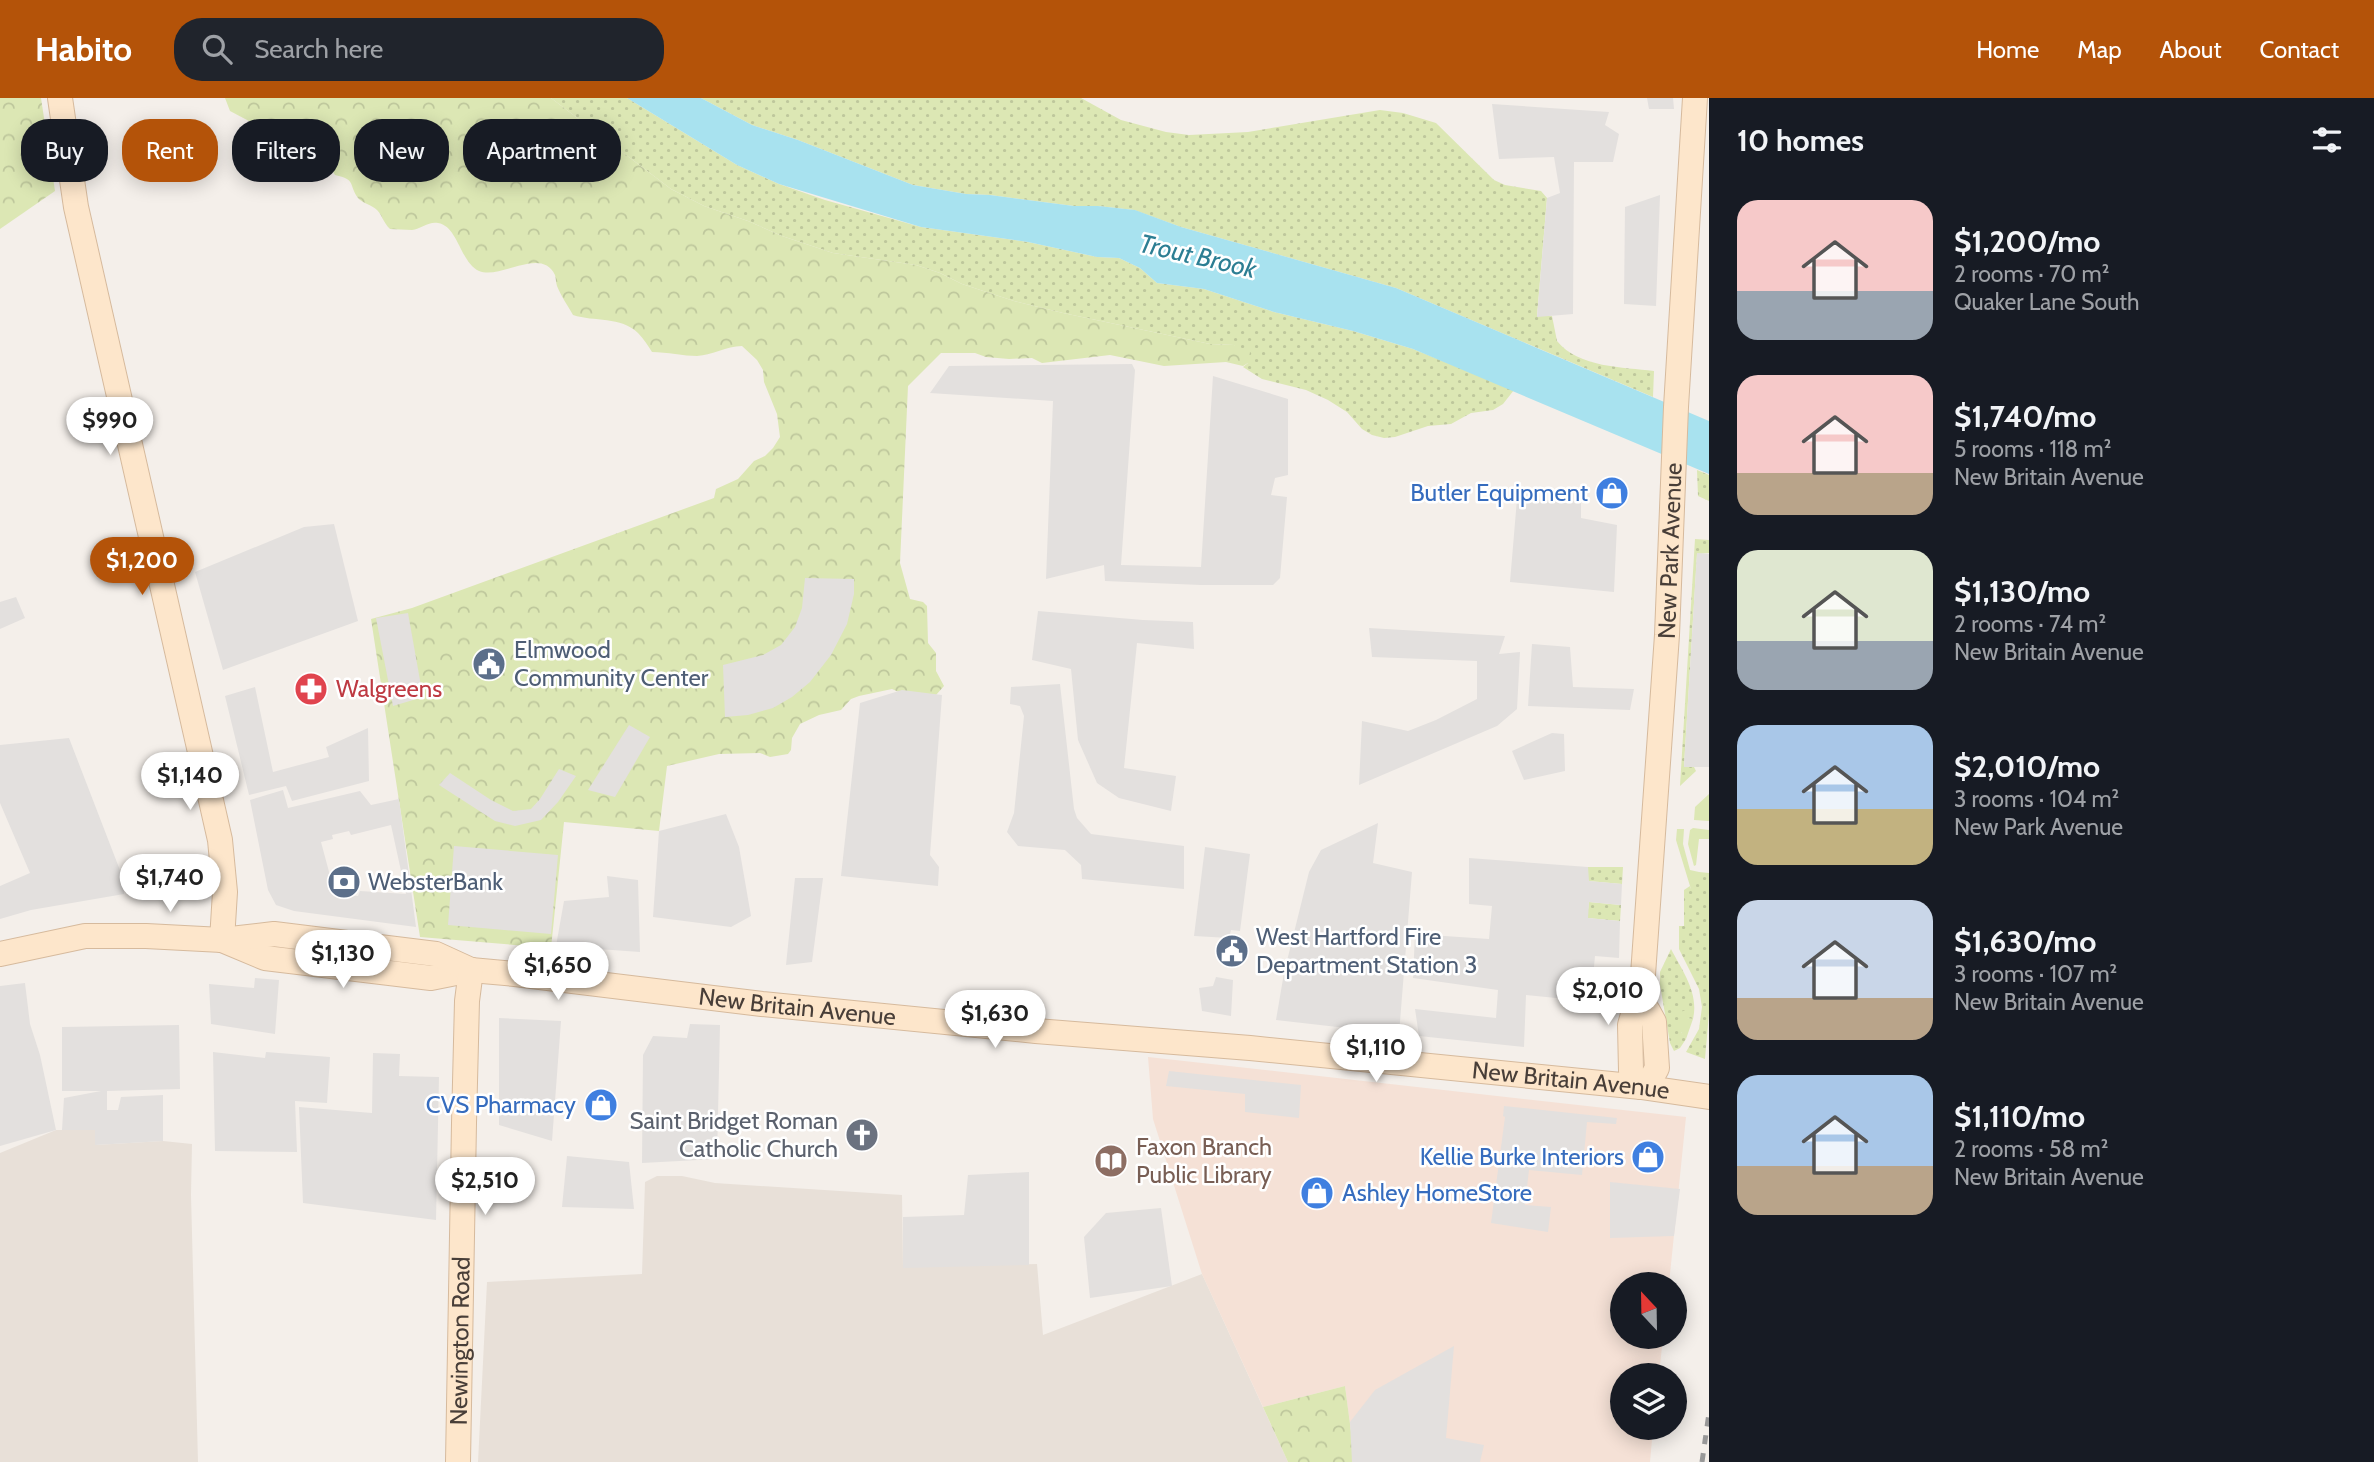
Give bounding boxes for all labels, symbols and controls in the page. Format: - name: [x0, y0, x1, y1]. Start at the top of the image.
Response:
- search box: [174, 18, 664, 81]
- text: Habito: [35, 29, 132, 69]
- icon: search: [198, 30, 236, 68]
- text: Search here: [254, 33, 383, 65]
- text: Home: [1976, 35, 2039, 64]
- text: Map: [2077, 35, 2122, 64]
- text: About: [2160, 35, 2222, 64]
- text: Contact: [2260, 35, 2339, 64]
- chip: Buy: [21, 119, 108, 182]
- chip: Rent: [122, 119, 218, 182]
- chip: Filters: [232, 119, 340, 182]
- chip: New: [354, 119, 449, 182]
- chip: Apartment: [463, 119, 621, 182]
- icon: filters: [2308, 121, 2346, 159]
- text: 10 homes: [1737, 122, 1864, 159]
- text: $1,200/mo: [1954, 223, 2100, 260]
- water label: Trout Brook: [1137, 227, 1260, 285]
- icon: home: [1793, 228, 1877, 312]
- text: 2 rooms · 70 m²: [1954, 260, 2109, 288]
- text: Quaker Lane South: [1954, 288, 2139, 316]
- pin: $990: [69, 398, 151, 457]
- text: $1,740/mo: [1954, 398, 2096, 435]
- icon: home: [1793, 403, 1877, 487]
- text: $990: [82, 406, 138, 434]
- text: 5 rooms · 118 m²: [1954, 435, 2111, 463]
- street label: New Park Avenue: [1652, 462, 1688, 640]
- text: New Britain Avenue: [1954, 463, 2144, 491]
- shop icon: Butler Equipment: [1593, 474, 1631, 512]
- place label: Butler Equipment: [1410, 478, 1588, 507]
- pin: $1,200: [85, 538, 199, 597]
- text: $1,200: [106, 546, 178, 574]
- text: $1,130/mo: [1954, 573, 2090, 610]
- icon: home: [1793, 578, 1877, 662]
- text: 2 rooms · 74 m²: [1954, 610, 2106, 638]
- place label: Elmwood Community Center: [514, 635, 709, 692]
- text: New Britain Avenue: [1954, 638, 2144, 666]
- public building icon: Elmwood Community Center: [470, 645, 508, 683]
- pharmacy icon: Walgreens: [292, 670, 330, 708]
- place label: Walgreens: [336, 674, 442, 703]
- text: $2,010/mo: [1954, 748, 2100, 785]
- pin: $1,140: [133, 752, 247, 812]
- icon: home: [1793, 753, 1877, 837]
- text: $1,140: [157, 761, 223, 789]
- text: 3 rooms · 104 m²: [1954, 785, 2119, 813]
- text: New Park Avenue: [1954, 813, 2123, 841]
- pin: $1,740: [113, 854, 227, 914]
- text: $1,740: [136, 863, 204, 891]
- bank icon: WebsterBank: [325, 863, 363, 901]
- place label: WebsterBank: [368, 867, 503, 896]
- place label: West Hartford Fire Department Station 3: [1256, 922, 1477, 979]
- text: $1,630/mo: [1954, 923, 2096, 960]
- icon: home: [1793, 928, 1877, 1012]
- pin: $1,130: [286, 930, 400, 990]
- public building icon: West Hartford Fire Department Station 3: [1213, 932, 1251, 970]
- text: $1,130: [311, 939, 375, 967]
- pin: $1,650: [501, 942, 615, 1002]
- text: $1,650: [524, 951, 592, 979]
- text: 3 rooms · 107 m²: [1954, 960, 2117, 988]
- pin: $2,010: [1551, 968, 1665, 1027]
- text: $2,010: [1572, 976, 1644, 1004]
- street label: New Britain Avenue: [697, 981, 897, 1031]
- text: New Britain Avenue: [1954, 988, 2144, 1016]
- pin: $1,630: [938, 990, 1052, 1050]
- text: $1,630: [961, 999, 1029, 1027]
- pin: $1,110: [1319, 1024, 1433, 1084]
- text: $1,110: [1346, 1033, 1406, 1061]
- street label: New Britain Avenue: [1471, 1055, 1671, 1105]
- shop icon: CVS Pharmacy: [582, 1086, 620, 1124]
- place label: CVS Pharmacy: [426, 1090, 576, 1119]
- text: $1,110/mo: [1954, 1098, 2085, 1135]
- icon: home: [1793, 1103, 1877, 1187]
- place label: Saint Bridget Roman Catholic Church: [630, 1106, 838, 1163]
- church icon: Saint Bridget Roman Catholic Church: [843, 1116, 881, 1154]
- place label: Faxon Branch Public Library: [1136, 1132, 1272, 1189]
- text: 2 rooms · 58 m²: [1954, 1135, 2108, 1163]
- shop icon: Kellie Burke Interiors: [1629, 1138, 1667, 1176]
- library icon: Faxon Branch Public Library: [1092, 1142, 1130, 1180]
- place label: Kellie Burke Interiors: [1420, 1142, 1624, 1171]
- pin: $2,510: [428, 1158, 542, 1217]
- text: New Britain Avenue: [1954, 1163, 2144, 1191]
- text: $2,510: [451, 1166, 519, 1194]
- shop icon: Ashley HomeStore: [1298, 1174, 1336, 1212]
- place label: Ashley HomeStore: [1342, 1178, 1532, 1207]
- street label: Newington Road: [444, 1256, 476, 1426]
- north arrow: [1610, 1272, 1687, 1349]
- map controls: [1610, 1272, 1687, 1440]
- button: layers: [1610, 1363, 1687, 1440]

